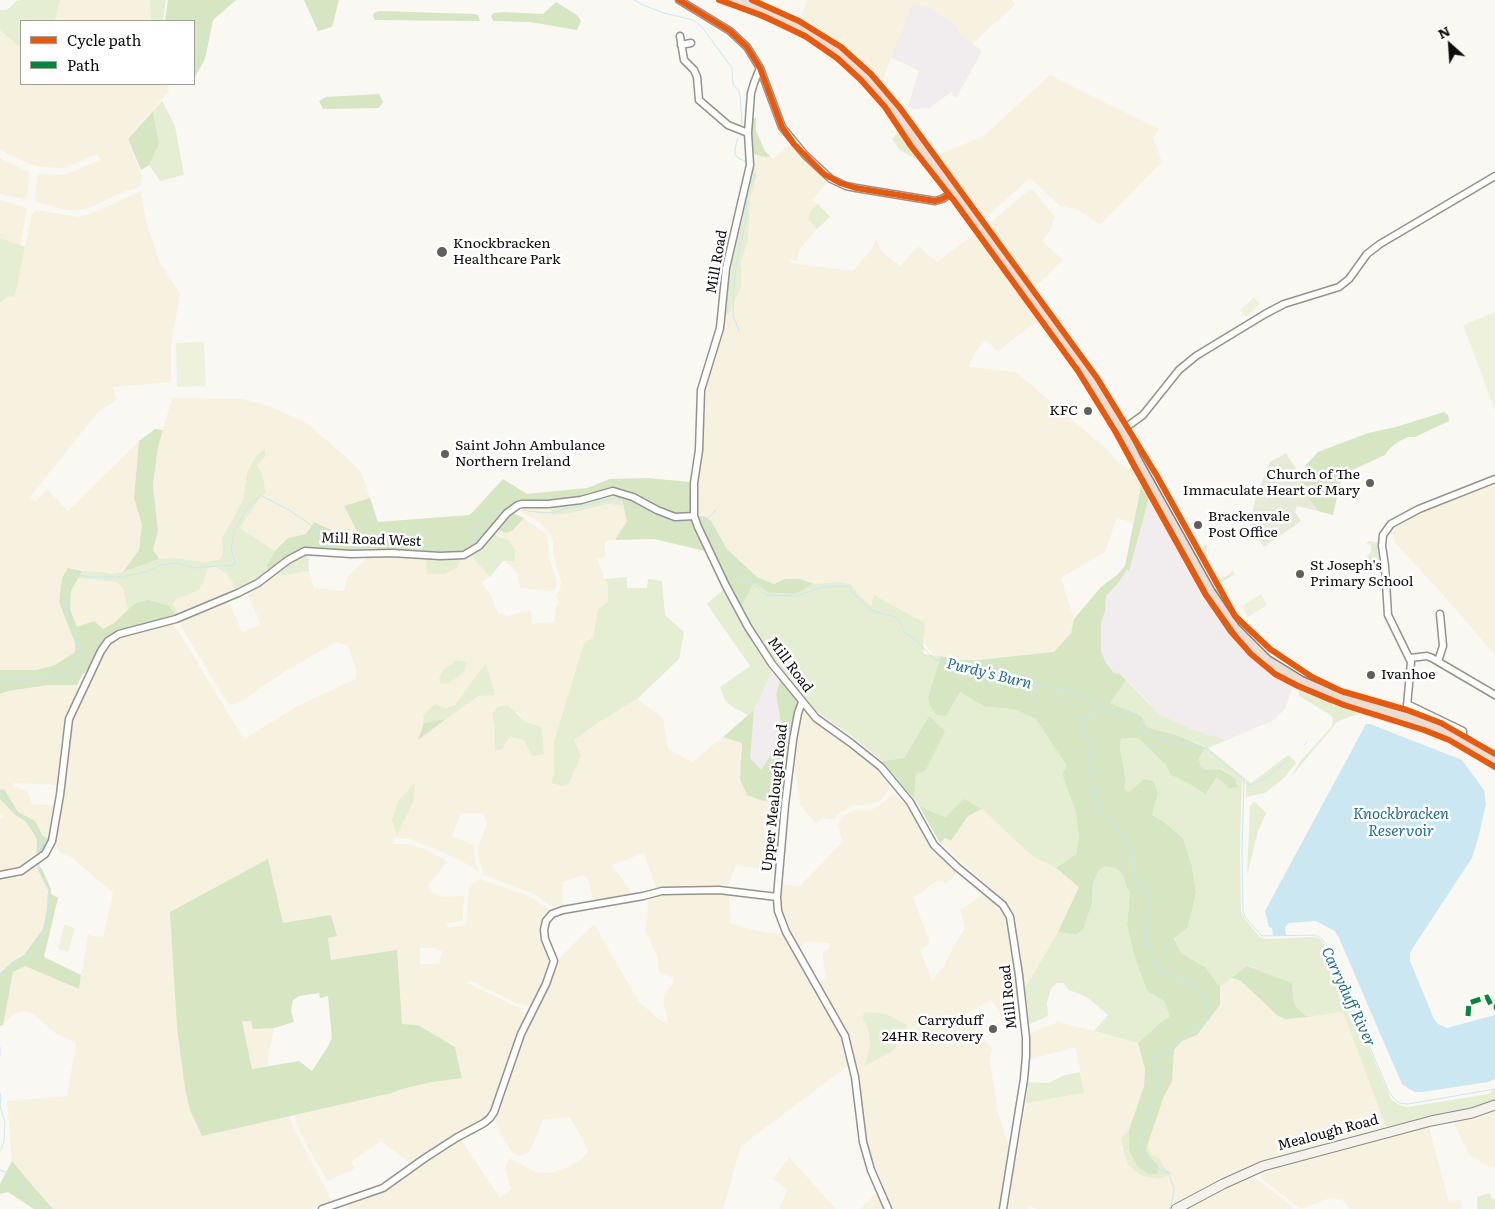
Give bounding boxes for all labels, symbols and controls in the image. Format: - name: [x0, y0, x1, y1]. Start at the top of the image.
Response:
- legend: [20, 20, 195, 85]
- north arrow: [1425, 20, 1475, 70]
- text: N: [1434, 20, 1453, 43]
- text: Cycle path: [67, 28, 141, 51]
- text: Path: [67, 53, 100, 76]
- street label: Mill Road: [703, 229, 731, 295]
- place label: Knockbracken Healthcare Park: [453, 236, 560, 268]
- marker: Knockbracken Healthcare Park: [435, 245, 449, 259]
- place label: KFC: [1049, 403, 1078, 419]
- marker: KFC: [1082, 405, 1094, 417]
- place label: Saint John Ambulance Northern Ireland: [455, 438, 605, 471]
- marker: Saint John Ambulance Northern Ireland: [439, 448, 451, 460]
- place label: Church of The Immaculate Heart of Mary: [1183, 467, 1360, 500]
- marker: Church of The Immaculate Heart of Mary: [1364, 477, 1376, 489]
- place label: Brackenvale Post Office: [1208, 509, 1290, 542]
- marker: Brackenvale Post Office: [1192, 519, 1204, 531]
- street label: Mill Road West: [321, 530, 421, 550]
- place label: St Joseph's Primary School: [1310, 558, 1414, 590]
- marker: St Joseph's Primary School: [1294, 568, 1306, 580]
- street label: Mill Road: [764, 634, 816, 696]
- water label: Purdy's Burn: [945, 655, 1033, 693]
- place label: Ivanhoe: [1381, 667, 1436, 683]
- marker: Ivanhoe: [1365, 669, 1377, 681]
- street label: Upper Mealough Road: [759, 723, 791, 873]
- water label: Knockbracken Reservoir: [1353, 806, 1449, 841]
- water label: Carryduff River: [1317, 944, 1379, 1050]
- street label: Mill Road: [997, 964, 1021, 1030]
- place label: Carryduff 24HR Recovery: [882, 1013, 983, 1046]
- marker: Carryduff 24HR Recovery: [987, 1023, 999, 1035]
- street label: Mealough Road: [1276, 1111, 1380, 1155]

